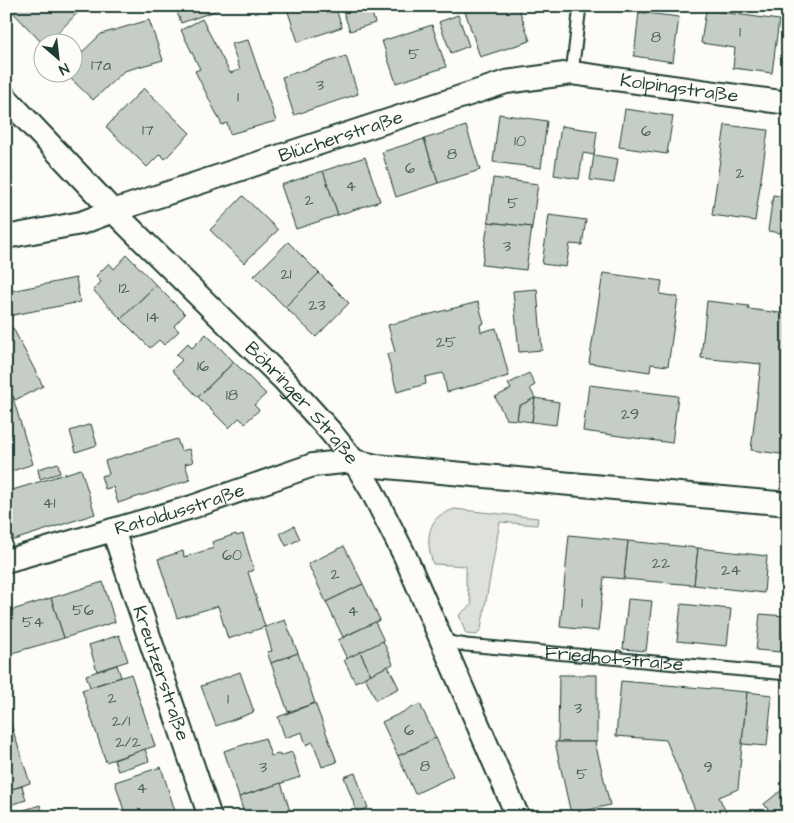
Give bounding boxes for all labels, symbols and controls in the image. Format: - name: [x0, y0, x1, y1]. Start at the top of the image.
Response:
- house number: 1: [739, 21, 741, 43]
- house number: 8: [651, 26, 661, 48]
- north arrow: [32, 32, 82, 82]
- house number: 5: [408, 43, 420, 65]
- house number: 17a: [91, 54, 111, 76]
- text: N: [55, 58, 72, 80]
- street label: Kolpingstraße: [618, 66, 740, 109]
- house number: 3: [316, 74, 324, 96]
- house number: 1: [237, 86, 239, 108]
- street label: Blücherstraße: [275, 103, 406, 169]
- house number: 17: [142, 119, 154, 141]
- house number: 6: [641, 120, 651, 142]
- house number: 10: [514, 130, 526, 152]
- house number: 8: [447, 143, 457, 165]
- house number: 6: [405, 157, 415, 179]
- house number: 2: [735, 162, 745, 184]
- house number: 4: [346, 175, 357, 197]
- house number: 2: [304, 189, 314, 211]
- house number: 5: [507, 192, 519, 214]
- house number: 3: [503, 235, 511, 257]
- house number: 21: [280, 263, 292, 285]
- house number: 12: [118, 277, 130, 299]
- house number: 23: [308, 294, 326, 316]
- house number: 14: [147, 306, 160, 328]
- house number: 25: [436, 331, 457, 353]
- street label: Böhringer Straße: [239, 335, 365, 470]
- house number: 16: [197, 355, 209, 377]
- house number: 18: [226, 384, 238, 406]
- house number: 29: [621, 403, 639, 425]
- street label: Ratoldusstraße: [111, 476, 248, 542]
- house number: 41: [43, 492, 55, 514]
- house number: 60: [222, 544, 242, 566]
- house number: 22: [652, 552, 670, 574]
- house number: 24: [721, 559, 741, 581]
- house number: 2: [330, 563, 340, 585]
- house number: 1: [581, 592, 583, 614]
- house number: 56: [72, 599, 94, 621]
- house number: 4: [348, 600, 359, 622]
- street label: Kreutzerstraße: [126, 602, 197, 744]
- house number: 54: [22, 611, 44, 633]
- street label: Friedhofstraße: [544, 639, 685, 678]
- house number: 2: [107, 687, 117, 709]
- house number: 1: [227, 688, 229, 710]
- house number: 3: [574, 697, 582, 719]
- house number: 2/1: [112, 710, 130, 732]
- house number: 6: [404, 719, 414, 741]
- house number: 2/2: [115, 731, 141, 753]
- house number: 8: [420, 755, 430, 777]
- house number: 3: [259, 756, 267, 778]
- house number: 9: [703, 756, 713, 778]
- house number: 5: [576, 763, 588, 785]
- house number: 4: [137, 777, 148, 799]

